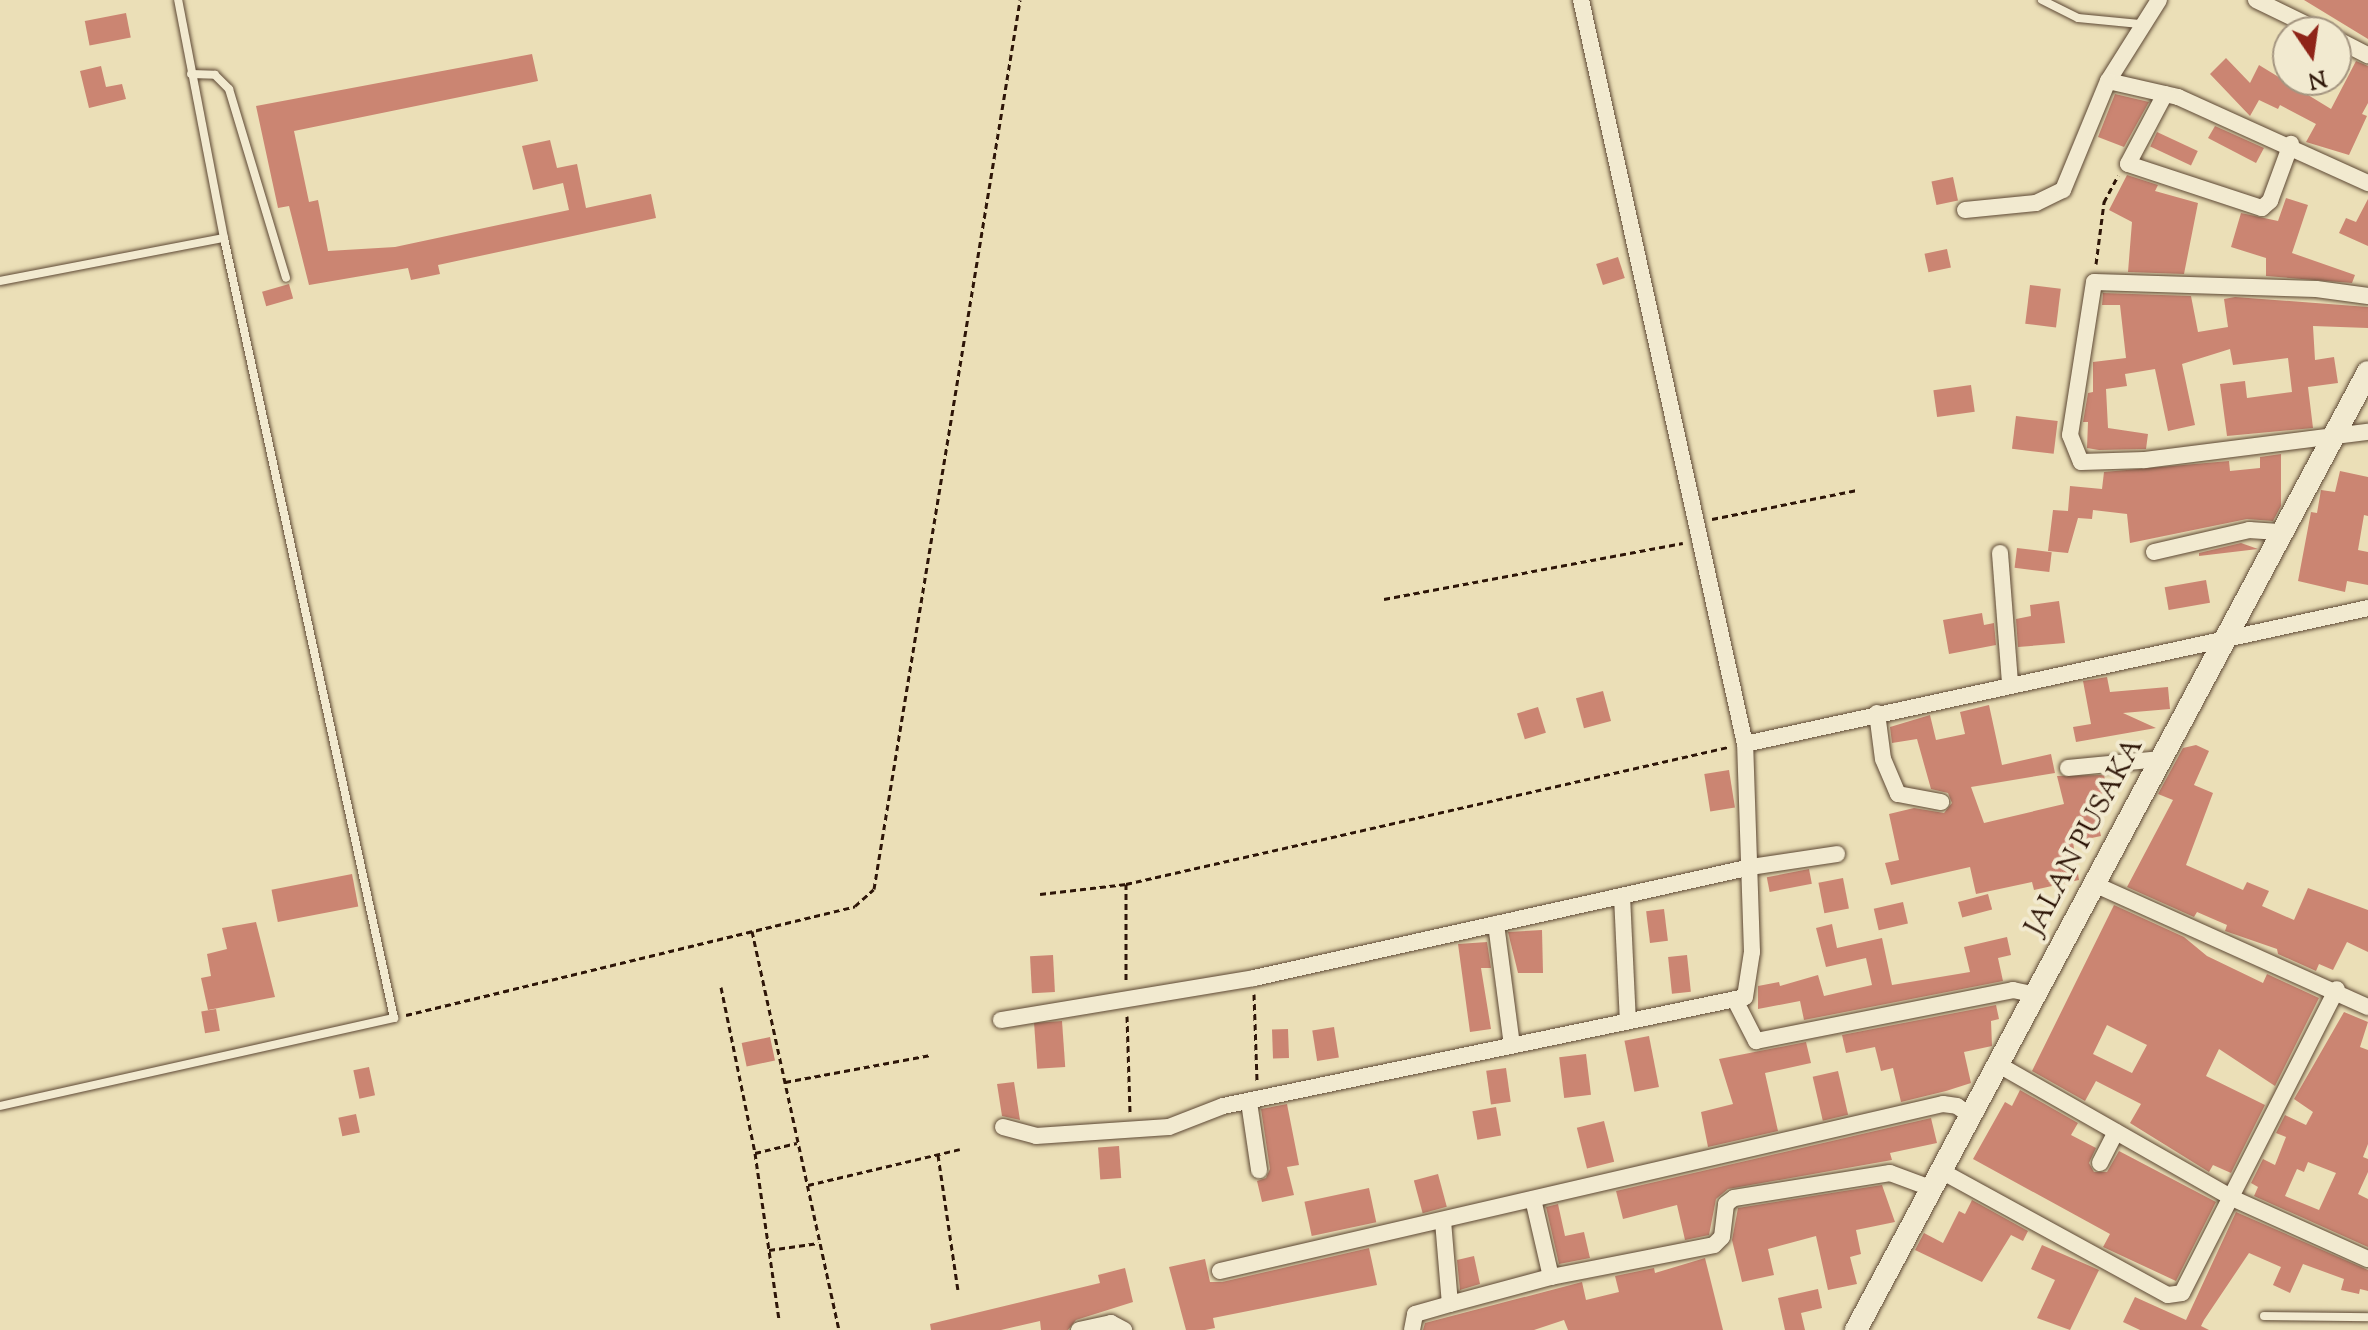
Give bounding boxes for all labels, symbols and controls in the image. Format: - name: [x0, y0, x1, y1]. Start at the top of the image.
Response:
- north arrow: [2272, 16, 2352, 96]
- text: N: [2305, 60, 2329, 95]
- street label: JALAN PUSAKA: [2019, 732, 2151, 942]

